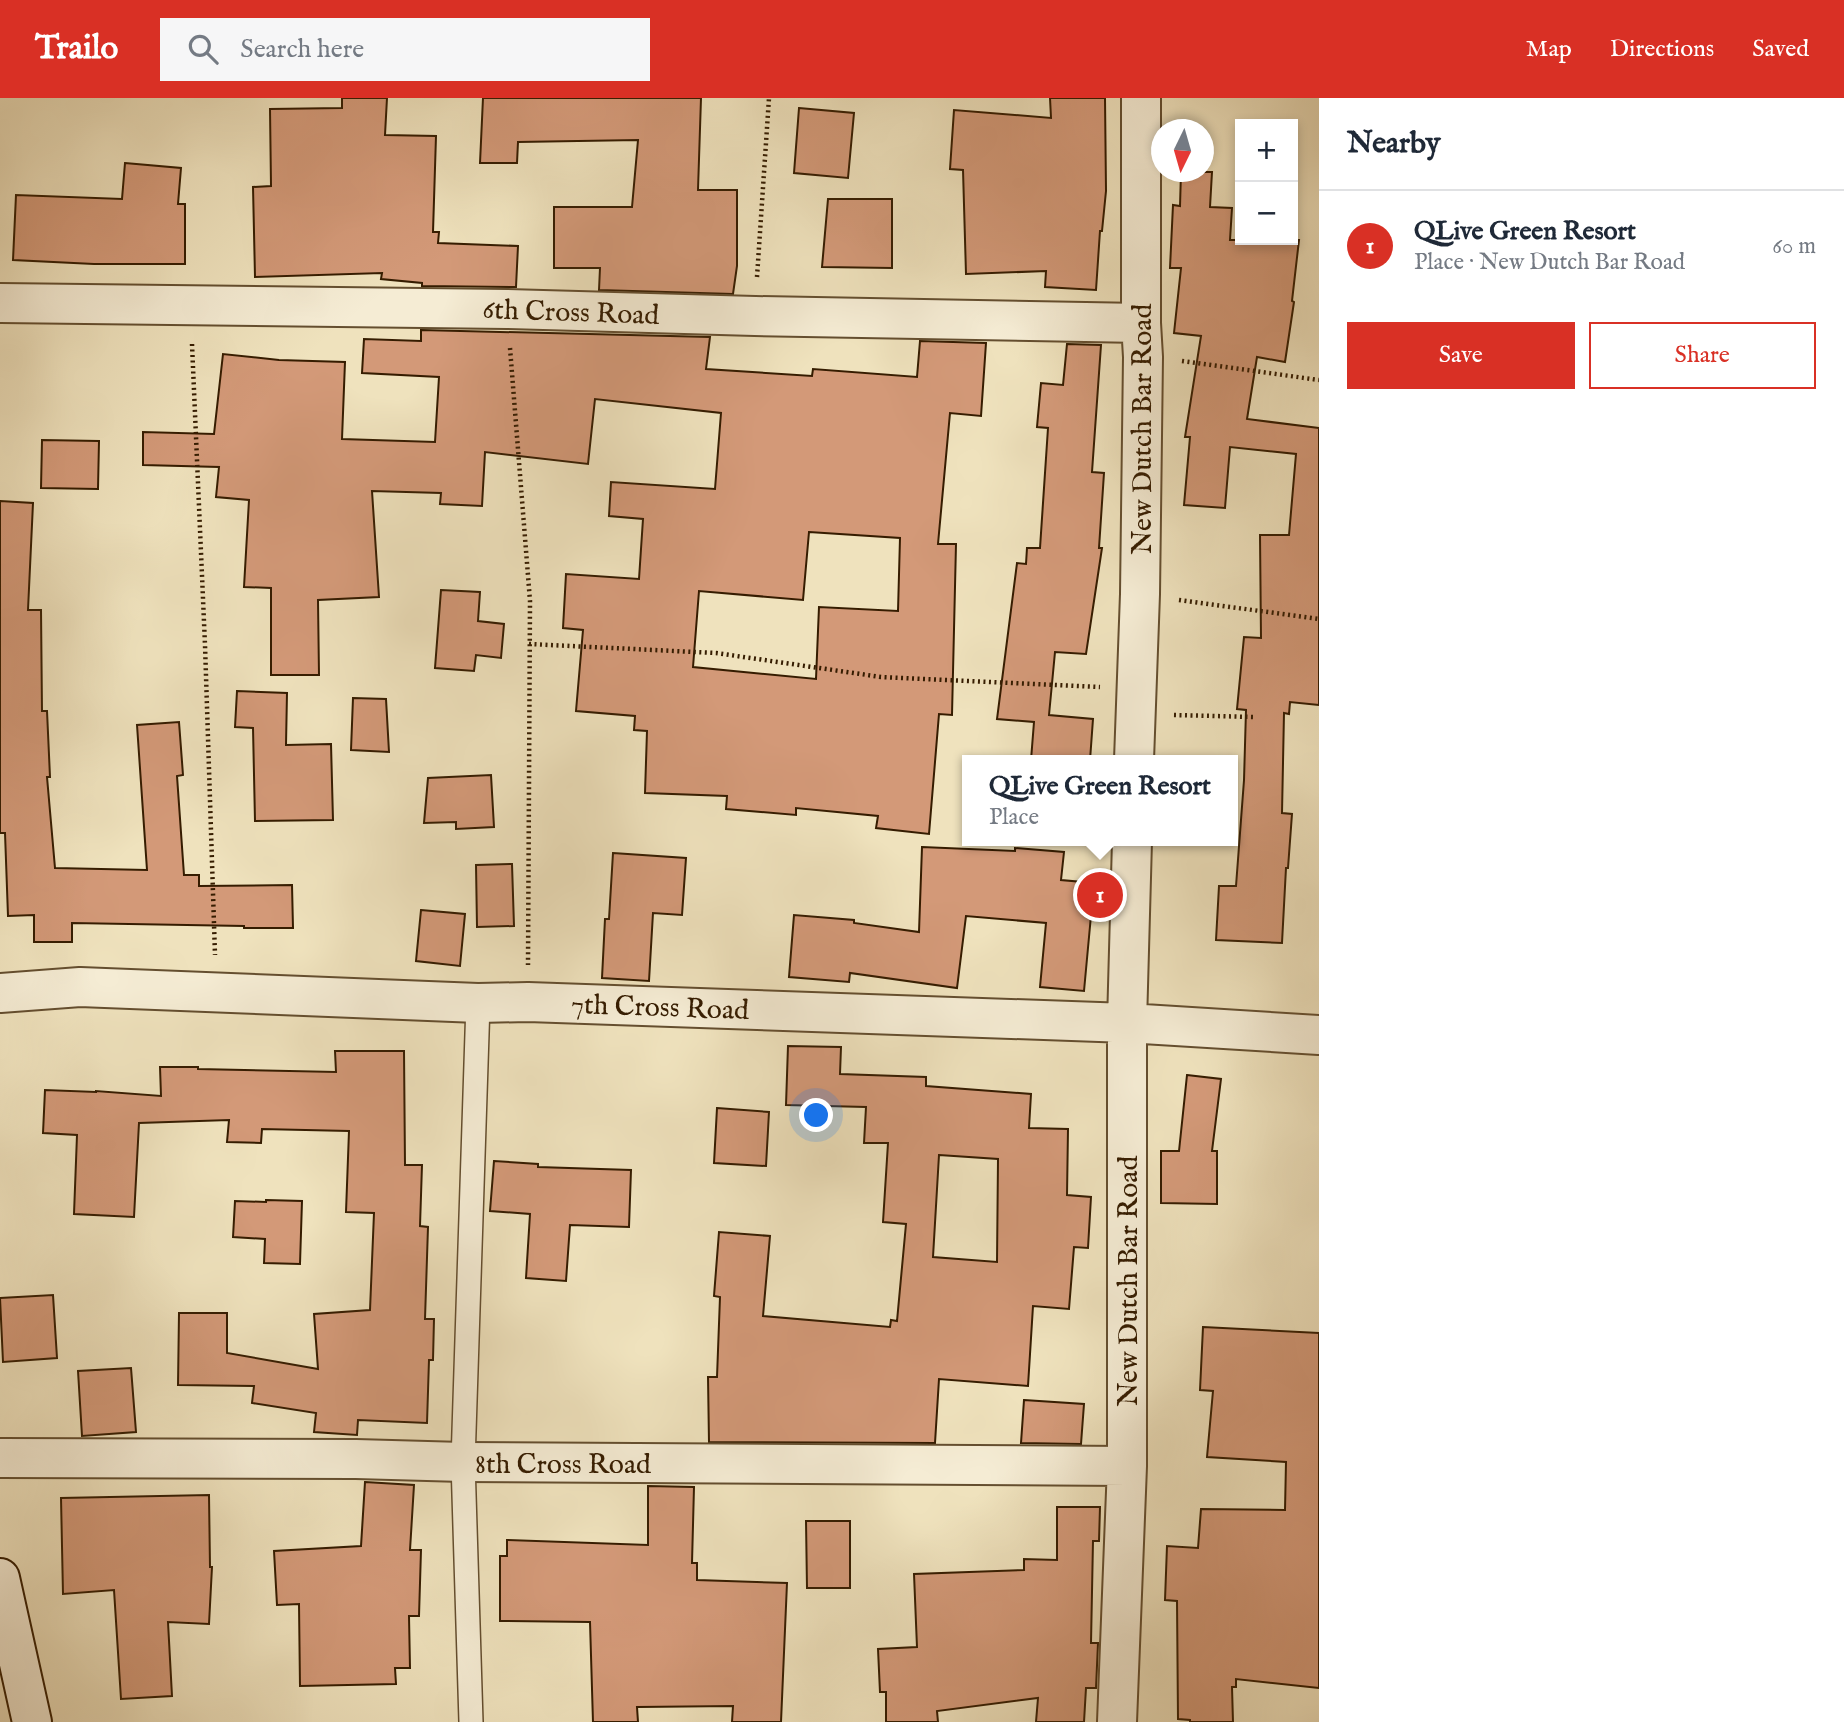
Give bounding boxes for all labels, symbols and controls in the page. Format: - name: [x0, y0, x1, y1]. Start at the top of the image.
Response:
- search box: [160, 18, 650, 81]
- text: Trailo: [35, 28, 118, 70]
- icon: search: [184, 30, 222, 68]
- text: Search here: [240, 33, 364, 66]
- text: Map: [1526, 34, 1572, 65]
- text: Directions: [1610, 34, 1714, 65]
- text: Saved: [1752, 34, 1809, 65]
- north arrow: [1151, 119, 1214, 182]
- map controls: [1235, 119, 1298, 245]
- button: +: [1235, 119, 1298, 182]
- text: Nearby: [1347, 125, 1440, 163]
- button: −: [1235, 182, 1298, 245]
- text: QLive Green Resort: [1414, 215, 1636, 248]
- text: 1: [1366, 232, 1374, 261]
- text: 60 m: [1772, 232, 1816, 261]
- text: Place · New Dutch Bar Road: [1414, 248, 1685, 277]
- street label: 6th Cross Road: [482, 293, 660, 334]
- street label: New Dutch Bar Road: [1126, 304, 1161, 554]
- button: Save: [1347, 322, 1575, 389]
- button: Share: [1589, 322, 1816, 389]
- popup: [962, 755, 1238, 846]
- text: QLive Green Resort: [989, 770, 1211, 803]
- text: Place: [989, 803, 1039, 832]
- pin: 1: [1077, 869, 1123, 921]
- street label: 7th Cross Road: [570, 988, 750, 1029]
- your location: [799, 1098, 833, 1132]
- street label: New Dutch Bar Road: [1112, 1156, 1147, 1406]
- street label: 8th Cross Road: [475, 1448, 651, 1483]

